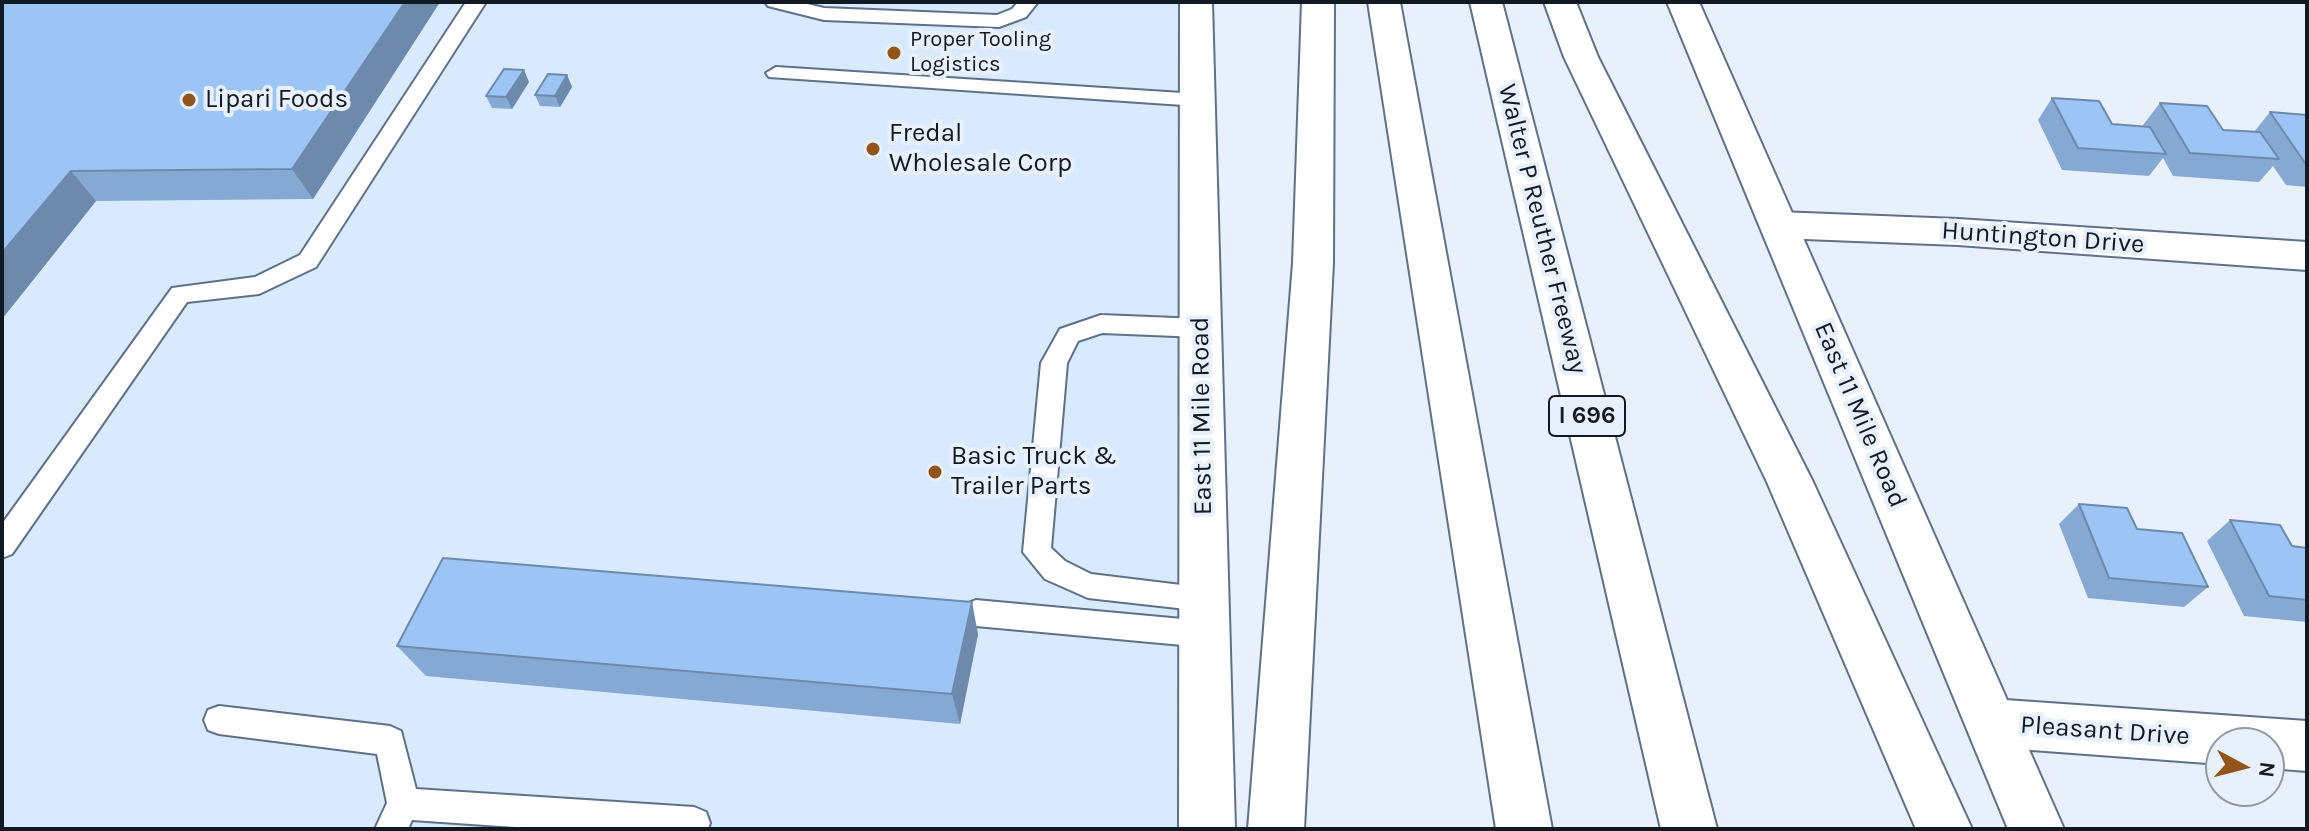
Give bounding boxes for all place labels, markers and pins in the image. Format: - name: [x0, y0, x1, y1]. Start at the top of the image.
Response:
- place label: Proper Tooling Logistics: [910, 27, 1051, 78]
- marker: Proper Tooling Logistics: [885, 44, 903, 62]
- place label: Lipari Foods: [205, 84, 348, 116]
- marker: Lipari Foods: [180, 91, 198, 109]
- place label: Fredal Wholesale Corp: [889, 118, 1072, 180]
- marker: Fredal Wholesale Corp: [864, 140, 882, 158]
- place label: Basic Truck & Trailer Parts: [951, 441, 1117, 502]
- marker: Basic Truck & Trailer Parts: [926, 463, 944, 481]

